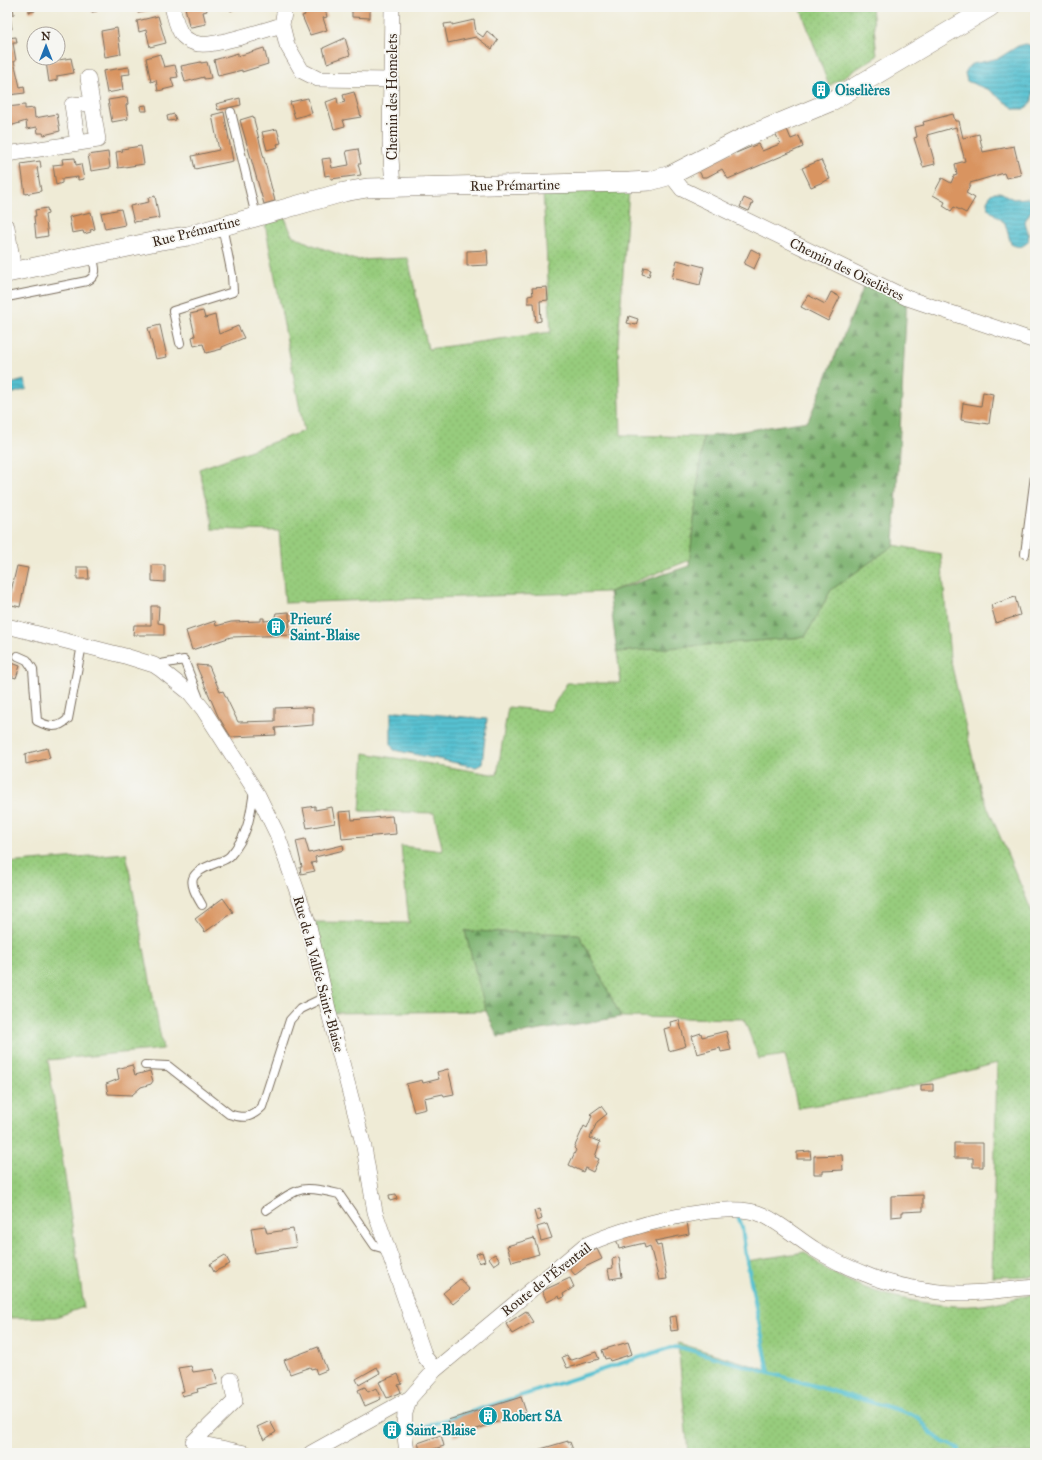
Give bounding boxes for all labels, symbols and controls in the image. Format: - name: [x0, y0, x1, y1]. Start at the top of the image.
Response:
- north arrow: [26, 26, 66, 66]
- text: N: [41, 30, 51, 43]
- street label: Chemin des Homelets: [384, 34, 401, 160]
- building icon: Oiselières: [810, 79, 832, 101]
- place label: Oiselières: [835, 82, 890, 99]
- street label: Rue Prémartine: [470, 176, 560, 195]
- street label: Rue Prémartine: [150, 212, 242, 251]
- street label: Chemin des Oiselières: [787, 234, 907, 305]
- place label: Prieuré Saint-Blaise: [290, 611, 360, 644]
- building icon: Prieuré Saint-Blaise: [265, 616, 287, 638]
- street label: Rue de la Vallée Saint-Blaise: [289, 894, 348, 1054]
- street label: Route de l'Éventail: [497, 1237, 595, 1320]
- building icon: Robert SA: [477, 1405, 499, 1427]
- place label: Robert SA: [502, 1408, 563, 1425]
- building icon: Saint-Blaise: [381, 1419, 403, 1441]
- place label: Saint-Blaise: [406, 1422, 476, 1439]

